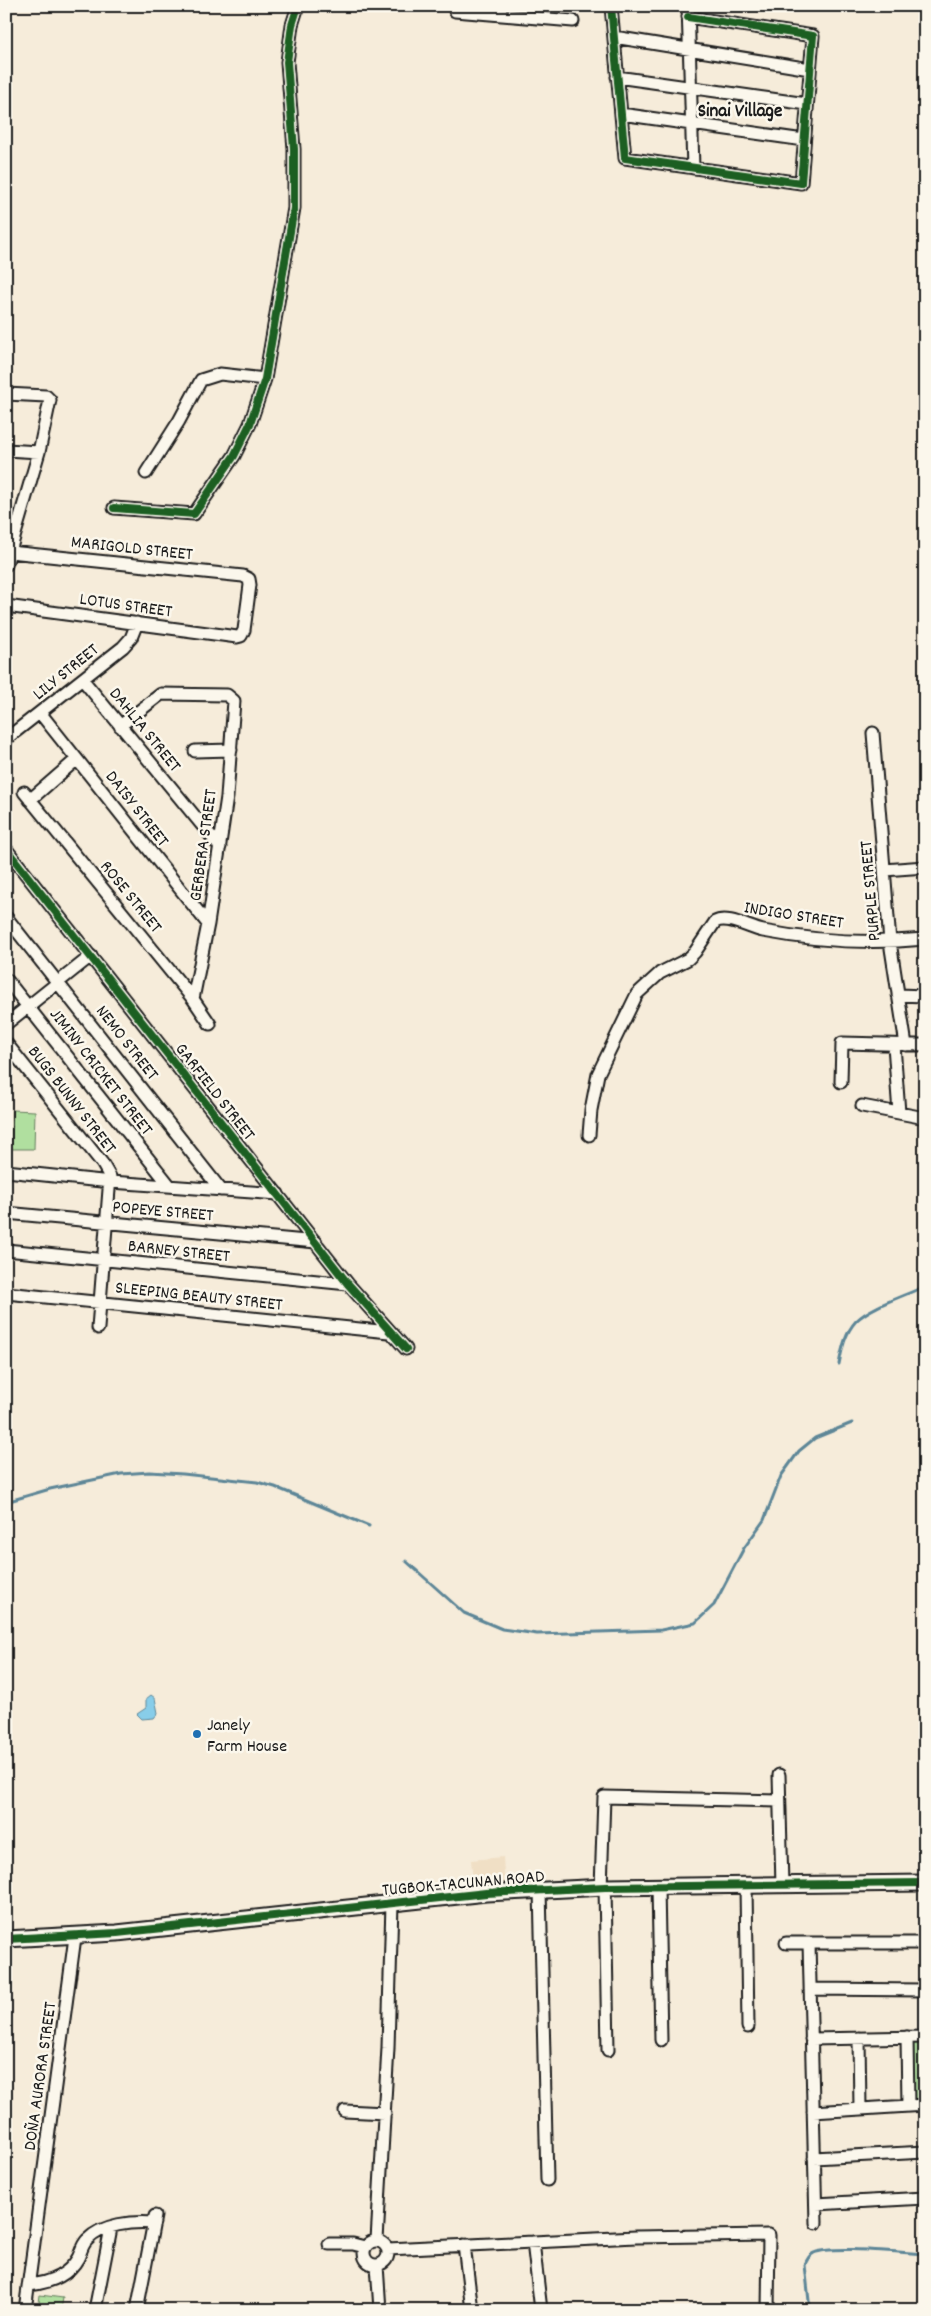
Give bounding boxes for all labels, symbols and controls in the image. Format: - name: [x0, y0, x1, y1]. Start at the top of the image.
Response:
- district label: Sinai Village: [698, 99, 782, 126]
- street label: MARIGOLD STREET: [70, 531, 194, 568]
- street label: LOTUS STREET: [78, 588, 173, 625]
- street label: LILY STREET: [28, 639, 105, 707]
- street label: DAHLIA STREET: [102, 683, 186, 778]
- street label: DAISY STREET: [98, 766, 174, 853]
- street label: GERBERA STREET: [184, 788, 225, 903]
- street label: PURPLE STREET: [855, 839, 888, 942]
- street label: ROSE STREET: [93, 856, 167, 939]
- street label: INDIGO STREET: [742, 896, 845, 937]
- street label: NEMO STREET: [89, 1001, 163, 1087]
- street label: JIMINY CRICKET STREET: [42, 1004, 158, 1141]
- street label: GARFIELD STREET: [168, 1038, 260, 1147]
- street label: BUGS BUNNY STREET: [21, 1041, 121, 1160]
- street label: POPEYE STREET: [111, 1196, 214, 1229]
- street label: BARNEY STREET: [127, 1235, 231, 1270]
- street label: SLEEPING BEAUTY STREET: [114, 1276, 284, 1319]
- place label: Janely Farm House: [207, 1714, 287, 1760]
- marker: Janely Farm House: [191, 1728, 203, 1740]
- street label: TUGBOK-TACUNAN ROAD: [381, 1865, 545, 1904]
- street label: DOÑA AURORA STREET: [19, 2000, 64, 2152]

